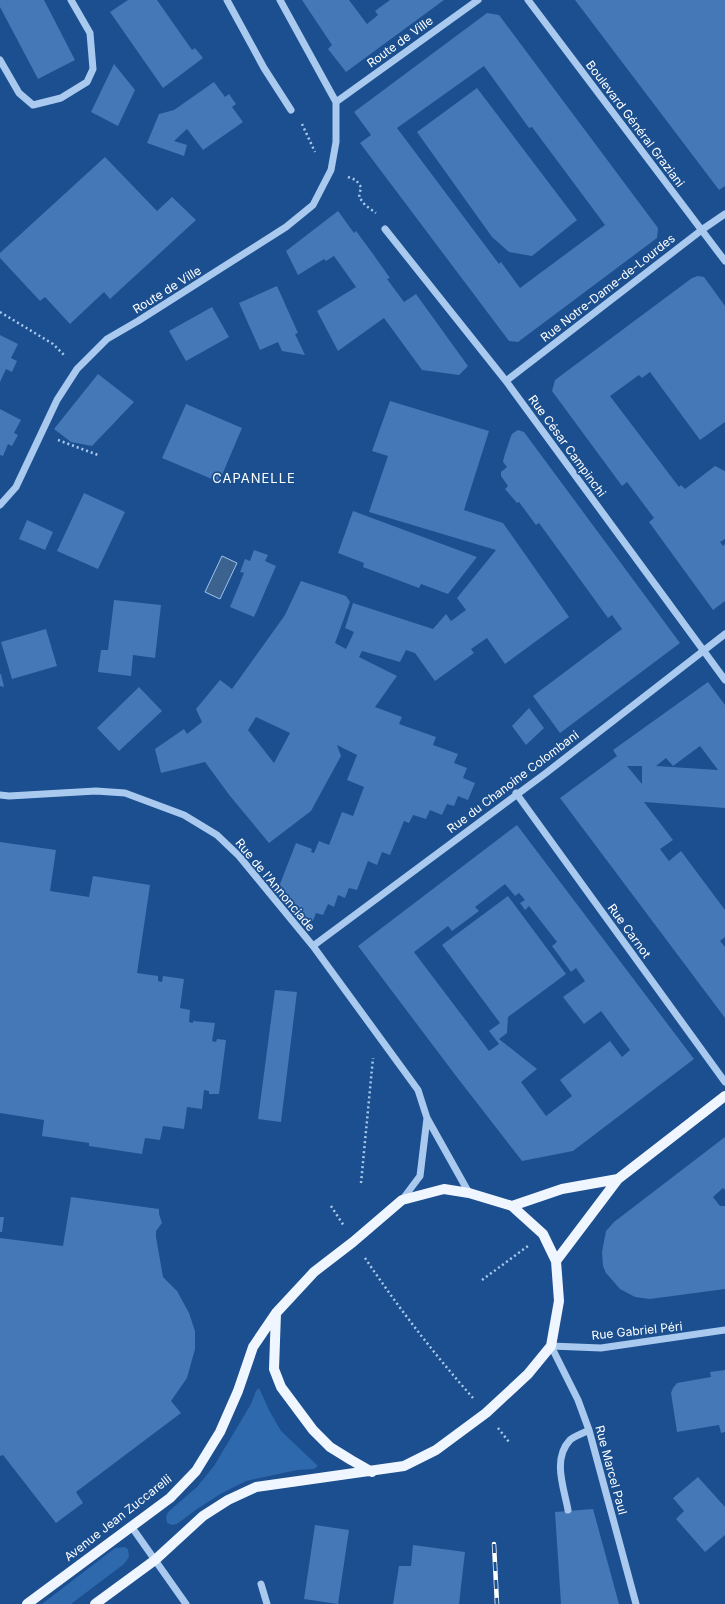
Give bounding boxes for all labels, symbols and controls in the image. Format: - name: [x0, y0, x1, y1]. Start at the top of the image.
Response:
- street label: Route de Ville: [364, 13, 436, 71]
- street label: Boulevard Général Graziani: [583, 58, 688, 190]
- street label: Rue Notre-Dame-de-Lourdes: [537, 230, 678, 345]
- street label: Route de Ville: [130, 263, 204, 317]
- street label: Rue César Campinchi: [525, 392, 609, 500]
- district label: CAPANELLE: [212, 470, 296, 486]
- street label: Rue du Chanoine Colombani: [444, 727, 582, 836]
- street label: Rue de l'Annonciade: [232, 835, 318, 934]
- street label: Rue Carnot: [605, 901, 654, 961]
- street label: Rue Gabriel Péri: [591, 1318, 683, 1343]
- street label: Rue Marcel Paul: [592, 1424, 631, 1516]
- street label: Avenue Jean Zuccarelli: [61, 1471, 174, 1564]

